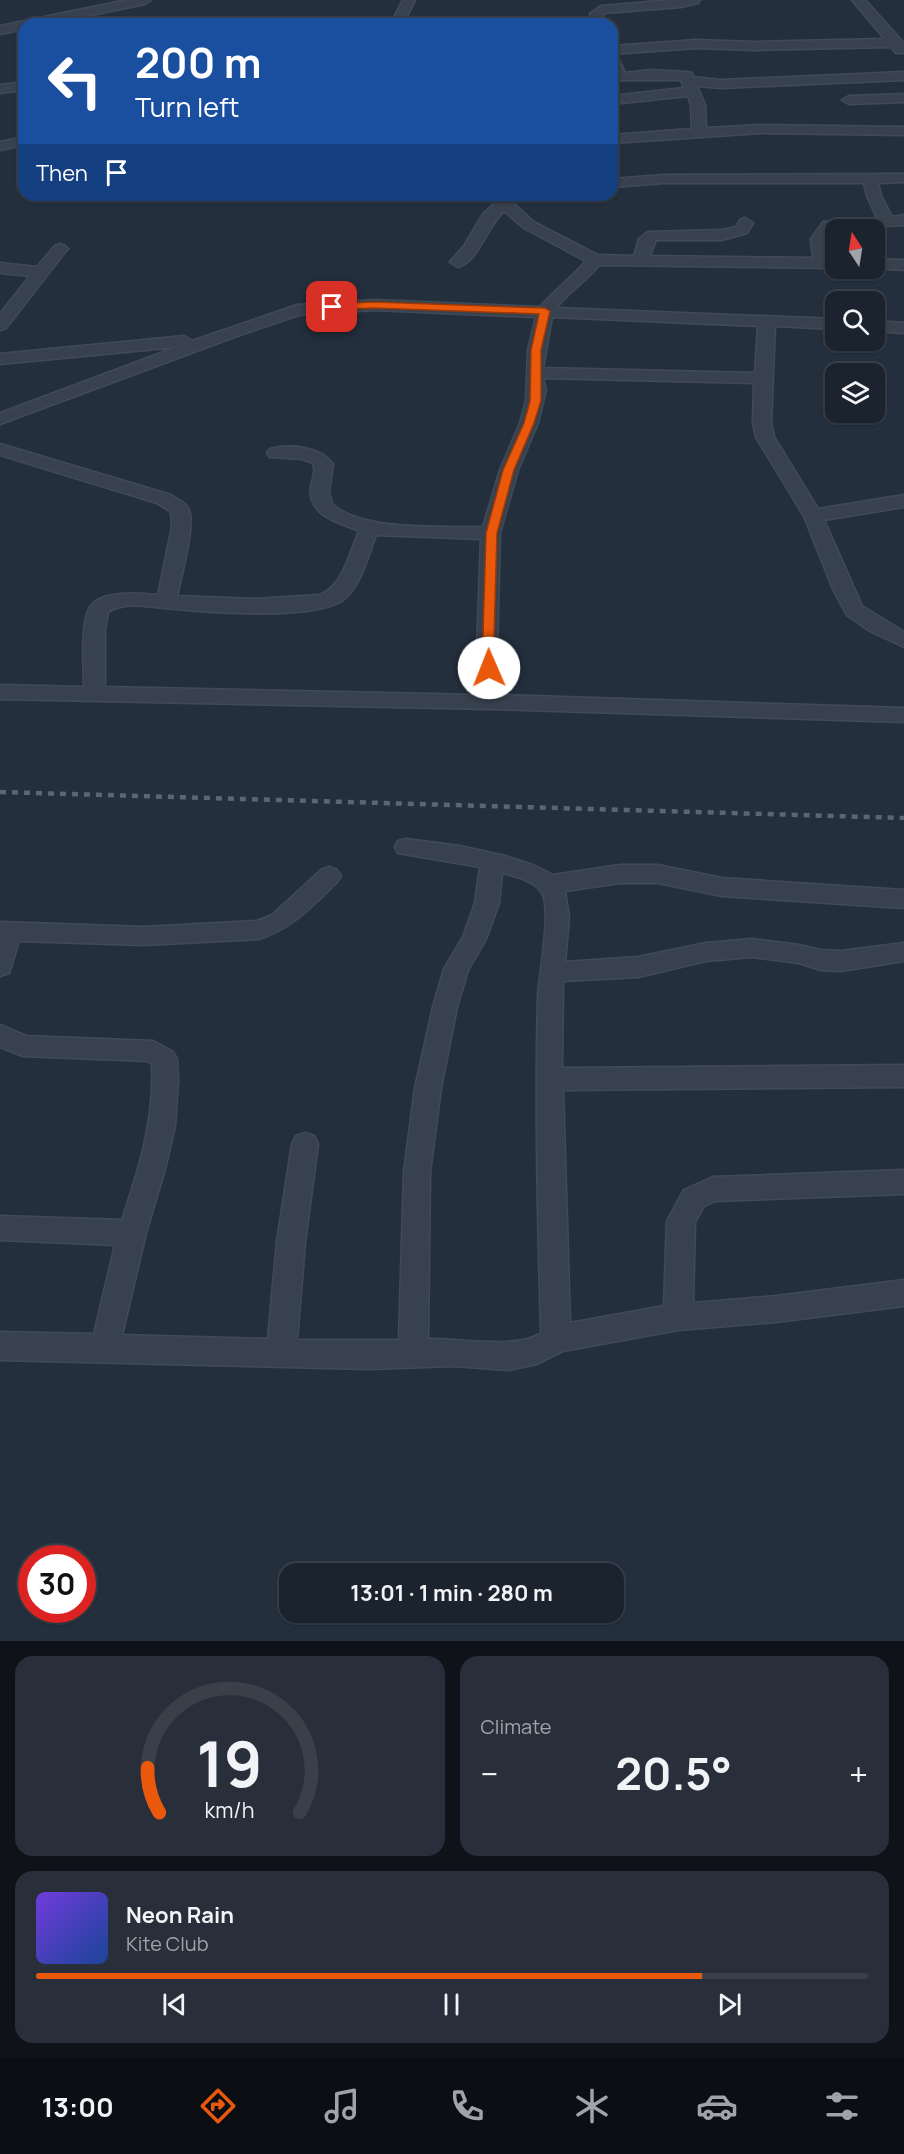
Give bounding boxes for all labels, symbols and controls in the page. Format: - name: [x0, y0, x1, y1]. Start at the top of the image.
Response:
- text: 200 m: [135, 33, 261, 91]
- icon: left: [36, 42, 114, 120]
- text: Turn left: [135, 88, 239, 125]
- icon: arrive: [100, 156, 133, 189]
- text: Then: [36, 158, 88, 188]
- north arrow: [825, 219, 885, 279]
- map controls: [825, 219, 885, 423]
- pin: [306, 281, 357, 332]
- icon: arrive: [315, 290, 348, 323]
- button: search: [825, 291, 885, 351]
- button: layers: [825, 363, 885, 423]
- position arrow: [457, 636, 521, 700]
- speed limit sign: 30: [18, 1545, 96, 1623]
- text: 13:01 · 1 min · 280 m: [350, 1578, 553, 1608]
- text: Climate: [481, 1713, 552, 1740]
- text: 19: [197, 1720, 263, 1806]
- text: 20.5°: [615, 1742, 732, 1804]
- text: −: [481, 1751, 498, 1796]
- text: +: [849, 1751, 868, 1796]
- text: km/h: [205, 1795, 255, 1824]
- text: Neon Rain: [126, 1900, 234, 1930]
- text: Kite Club: [126, 1930, 209, 1957]
- icon: previous: [158, 1988, 191, 2021]
- icon: pause: [435, 1988, 468, 2021]
- icon: next: [713, 1988, 746, 2021]
- icon: directions: [197, 2085, 239, 2127]
- icon: music: [321, 2085, 363, 2127]
- icon: phone: [446, 2085, 488, 2127]
- icon: climate: [571, 2085, 613, 2127]
- icon: car: [696, 2085, 738, 2127]
- icon: filters: [821, 2085, 863, 2127]
- text: 13:00: [41, 2088, 114, 2125]

